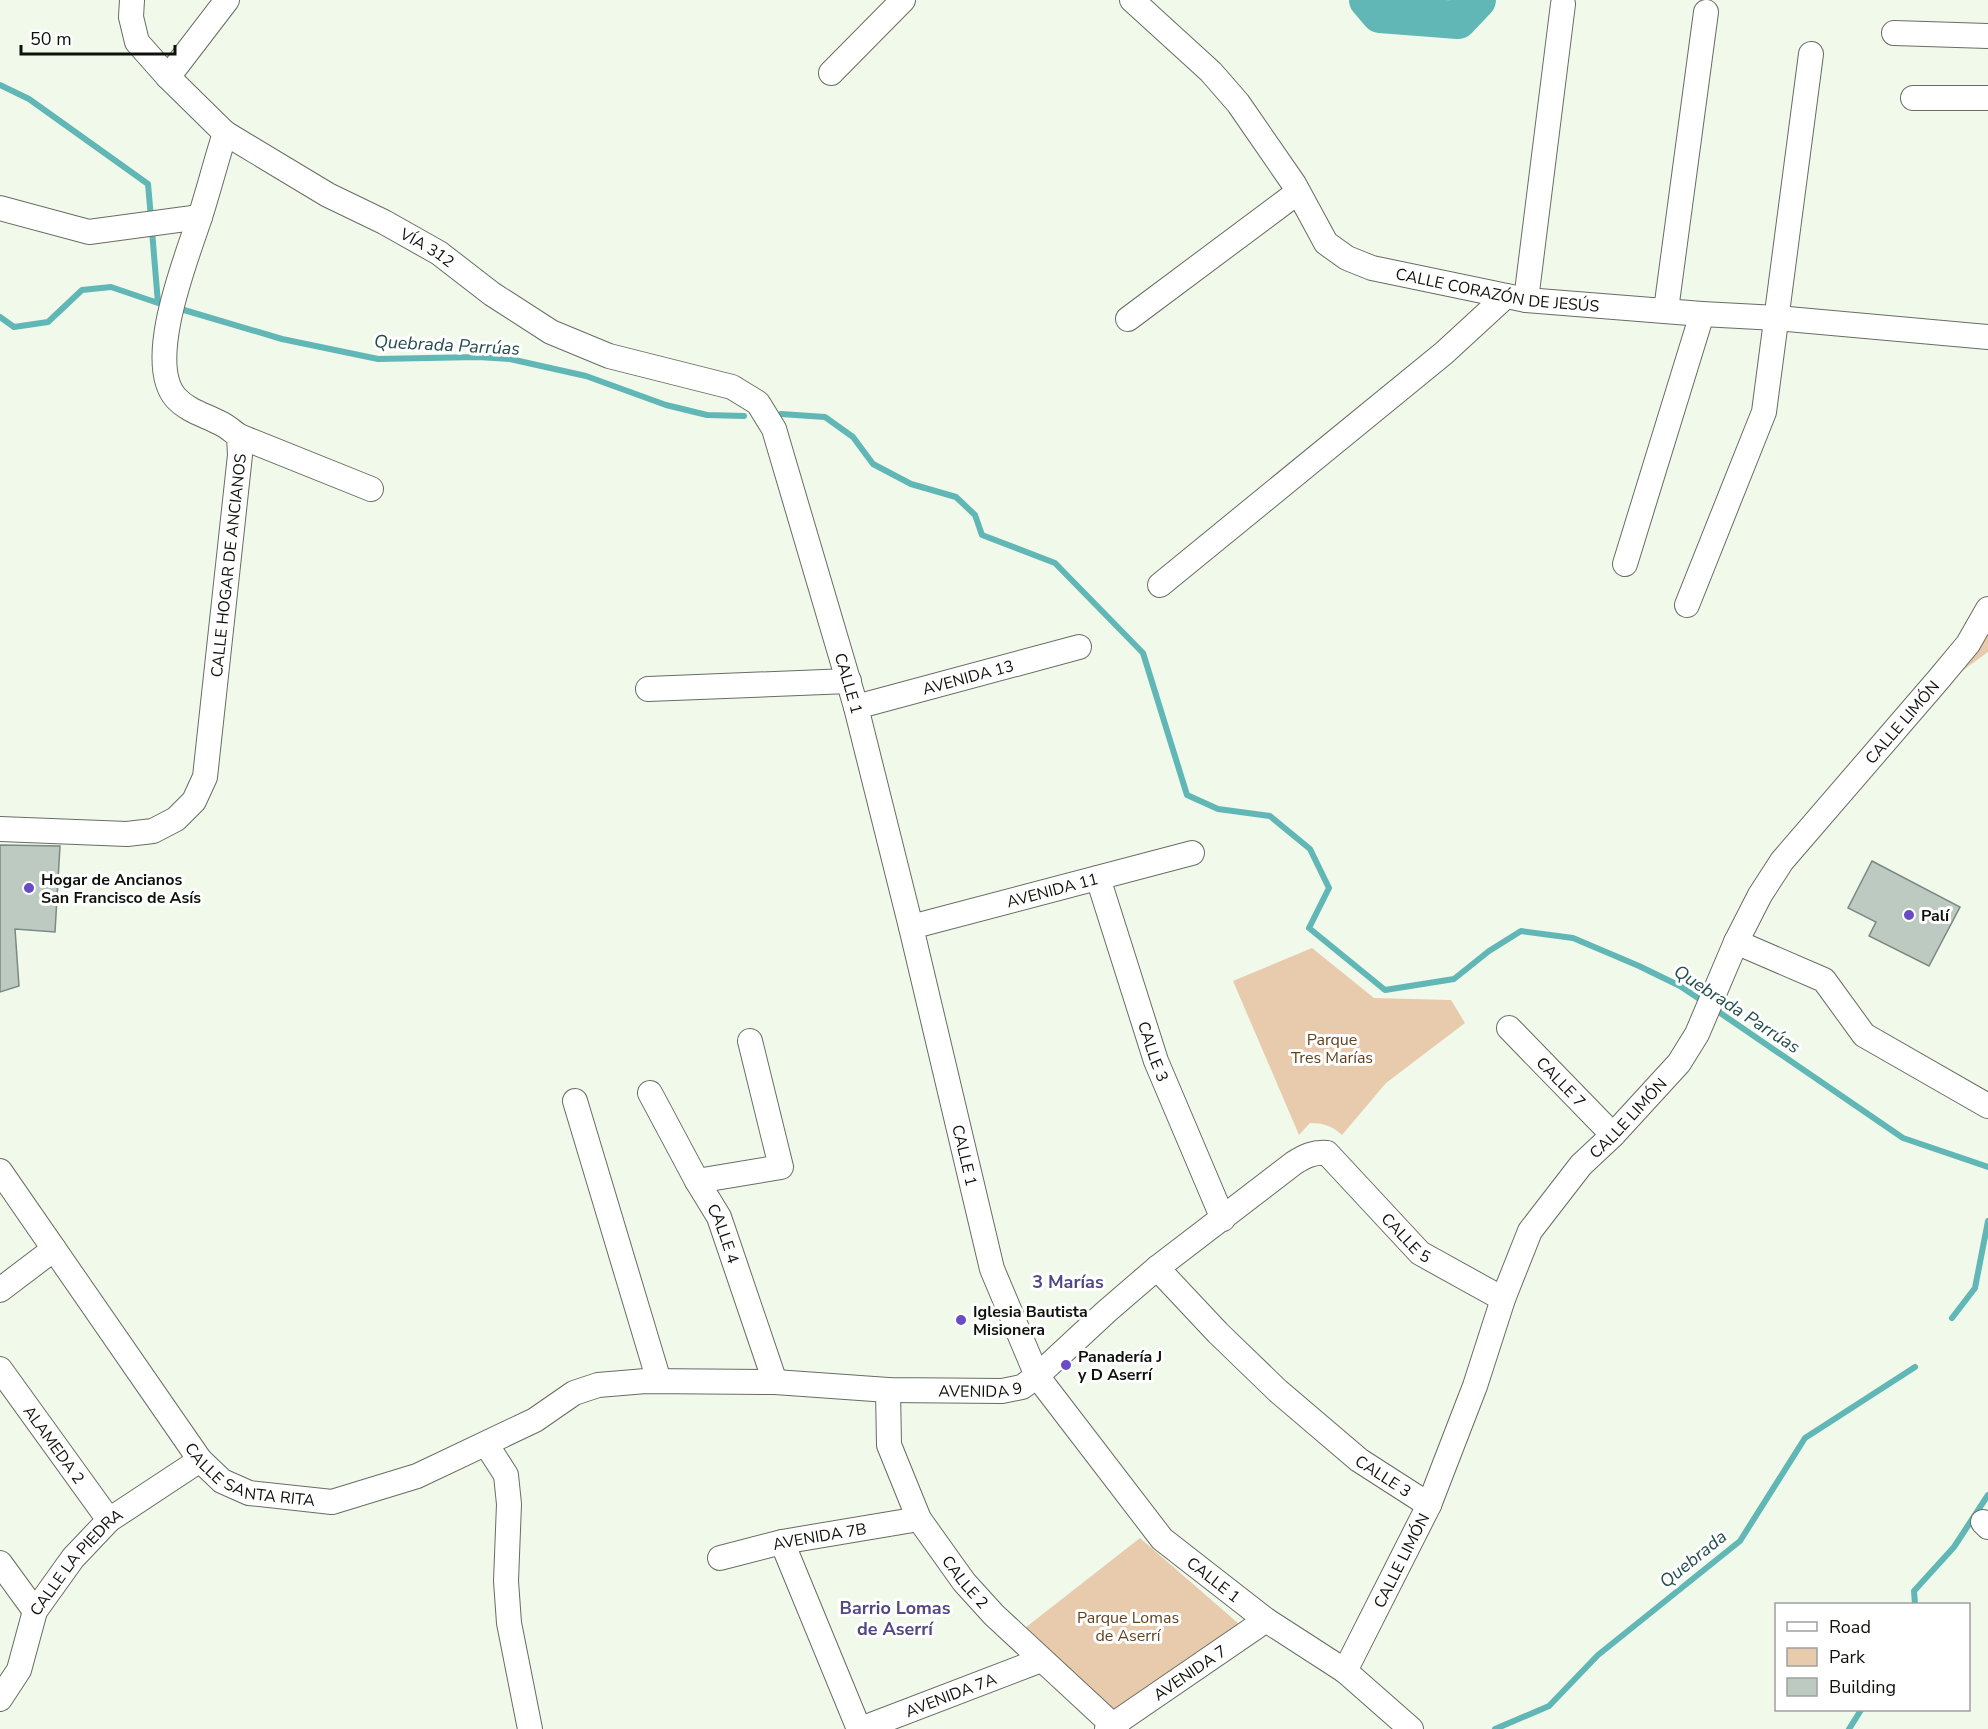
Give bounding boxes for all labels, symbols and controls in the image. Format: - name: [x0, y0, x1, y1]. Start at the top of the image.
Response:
- scale bar: [21, 18, 176, 56]
- text: 50 m: [30, 27, 72, 51]
- street label: VÍA 312: [395, 223, 459, 273]
- street label: CALLE CORAZÓN DE JESÚS: [1394, 263, 1600, 318]
- water label: Quebrada Parrúas: [373, 329, 521, 361]
- street label: CALLE HOGAR DE ANCIANOS: [206, 452, 252, 678]
- street label: CALLE 1: [829, 651, 867, 716]
- street label: AVENIDA 13: [920, 655, 1016, 701]
- street label: CALLE LIMÓN: [1860, 676, 1945, 769]
- street label: AVENIDA 11: [1004, 868, 1101, 913]
- place label: Hogar de Ancianos San Francisco de Asís: [41, 869, 201, 909]
- marker: Hogar de Ancianos San Francisco de Asís: [22, 881, 36, 895]
- place label: Palí: [1921, 905, 1950, 927]
- marker: Palí: [1902, 908, 1916, 922]
- water label: Quebrada Parrúas: [1669, 959, 1805, 1059]
- street label: CALLE 3: [1132, 1019, 1174, 1085]
- park label: Parque Tres Marías: [1291, 1029, 1373, 1069]
- street label: CALLE 7: [1531, 1052, 1590, 1113]
- street label: CALLE LIMÓN: [1585, 1073, 1672, 1164]
- street label: CALLE 1: [946, 1123, 982, 1189]
- street label: CALLE 4: [701, 1200, 744, 1267]
- street label: CALLE 5: [1376, 1208, 1434, 1269]
- district label: 3 Marías: [1032, 1270, 1104, 1294]
- place label: Iglesia Bautista Misionera: [973, 1301, 1088, 1341]
- marker: Iglesia Bautista Misionera: [954, 1313, 968, 1327]
- place label: Panadería J y D Aserrí: [1077, 1346, 1162, 1386]
- marker: Panadería J y D Aserrí: [1059, 1358, 1073, 1372]
- street label: AVENIDA 9: [938, 1377, 1024, 1404]
- street label: ALAMEDA 2: [18, 1401, 89, 1489]
- street label: CALLE SANTA RITA: [179, 1439, 316, 1512]
- street label: CALLE 3: [1351, 1450, 1415, 1503]
- street label: CALLE LA PIEDRA: [25, 1504, 128, 1621]
- street label: CALLE LIMÓN: [1369, 1510, 1435, 1612]
- street label: AVENIDA 7B: [770, 1518, 868, 1556]
- water label: Quebrada: [1654, 1525, 1732, 1593]
- street label: CALLE 2: [936, 1551, 993, 1614]
- street label: CALLE 1: [1182, 1552, 1245, 1608]
- district label: Barrio Lomas de Aserrí: [840, 1596, 951, 1641]
- legend: [1775, 1603, 1970, 1711]
- park label: Parque Lomas de Aserrí: [1077, 1607, 1179, 1647]
- text: Road: [1829, 1615, 1871, 1639]
- street label: AVENIDA 7: [1149, 1640, 1231, 1706]
- text: Park: [1829, 1645, 1866, 1669]
- street label: AVENIDA 7A: [902, 1668, 1000, 1723]
- text: Building: [1829, 1675, 1896, 1699]

